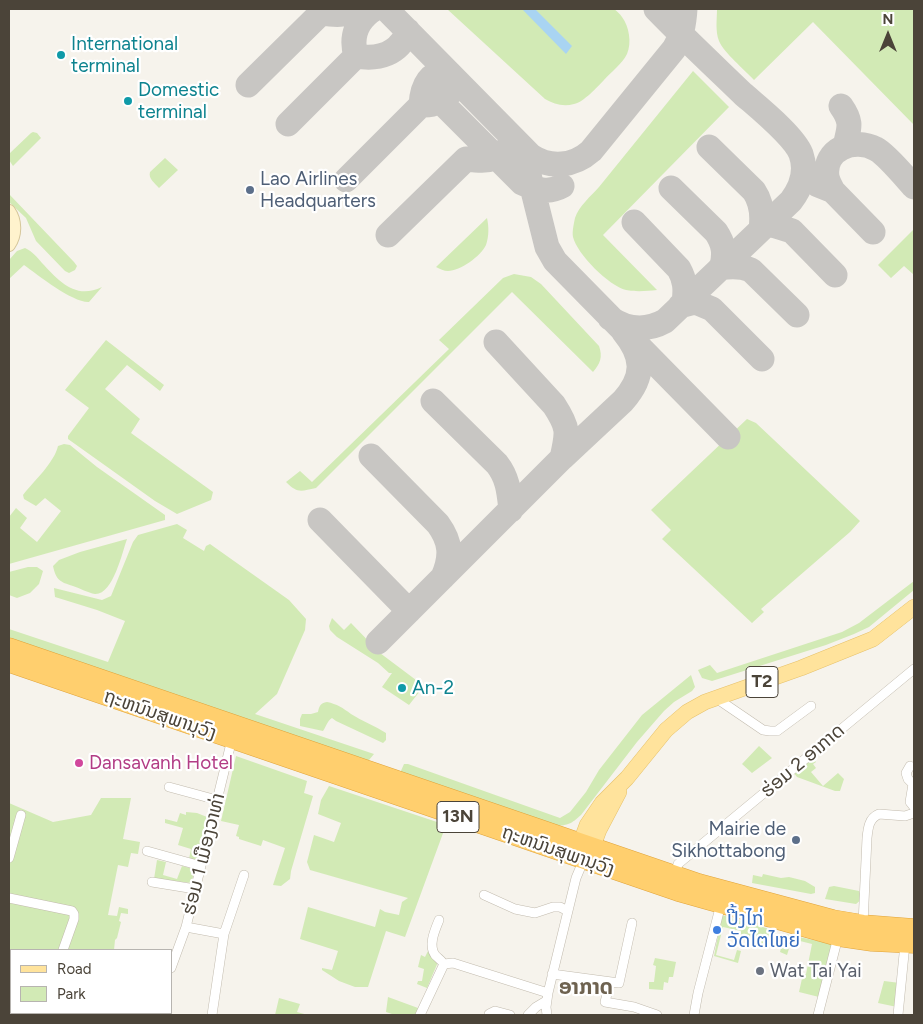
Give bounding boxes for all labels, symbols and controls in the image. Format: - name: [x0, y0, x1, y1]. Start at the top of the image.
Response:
- north arrow: [863, 10, 913, 60]
- text: N: [883, 11, 893, 28]
- place label: International terminal: [71, 33, 178, 77]
- marker: International terminal: [55, 49, 67, 61]
- place label: Domestic terminal: [138, 79, 219, 123]
- marker: Domestic terminal: [122, 95, 134, 107]
- place label: Lao Airlines Headquarters: [260, 168, 376, 212]
- marker: Lao Airlines Headquarters: [244, 184, 256, 196]
- road number: T2: [746, 666, 778, 698]
- place label: An-2: [412, 677, 454, 699]
- marker: An-2: [396, 682, 408, 694]
- street label: ຖະຫນົນສຸພານຸວົງ: [101, 685, 219, 745]
- street label: ຮ່ອມ 2 ອາກາດ: [756, 719, 850, 803]
- place label: Dansavanh Hotel: [89, 752, 233, 774]
- marker: Dansavanh Hotel: [73, 757, 85, 769]
- street label: ຮ່ອມ 1 ເມືອງວາທ່າ: [178, 791, 230, 917]
- road number: 13N: [437, 802, 479, 832]
- place label: Mairie de Sikhottabong: [671, 818, 786, 862]
- street label: ຖະຫນົນສຸພານຸວົງ: [499, 821, 617, 881]
- marker: Mairie de Sikhottabong: [790, 834, 802, 846]
- place label: ປີ້ງໄກ່ ວັດໄຕໄຫຍ່: [727, 908, 800, 952]
- marker: ປີ້ງໄກ່ ວັດໄຕໄຫຍ່: [711, 924, 723, 936]
- legend: [10, 949, 172, 1014]
- text: Road: [57, 960, 92, 978]
- place label: Wat Tai Yai: [770, 960, 862, 982]
- marker: Wat Tai Yai: [754, 965, 766, 977]
- district label: ອາກາດ: [559, 975, 613, 1001]
- text: Park: [57, 985, 86, 1003]

